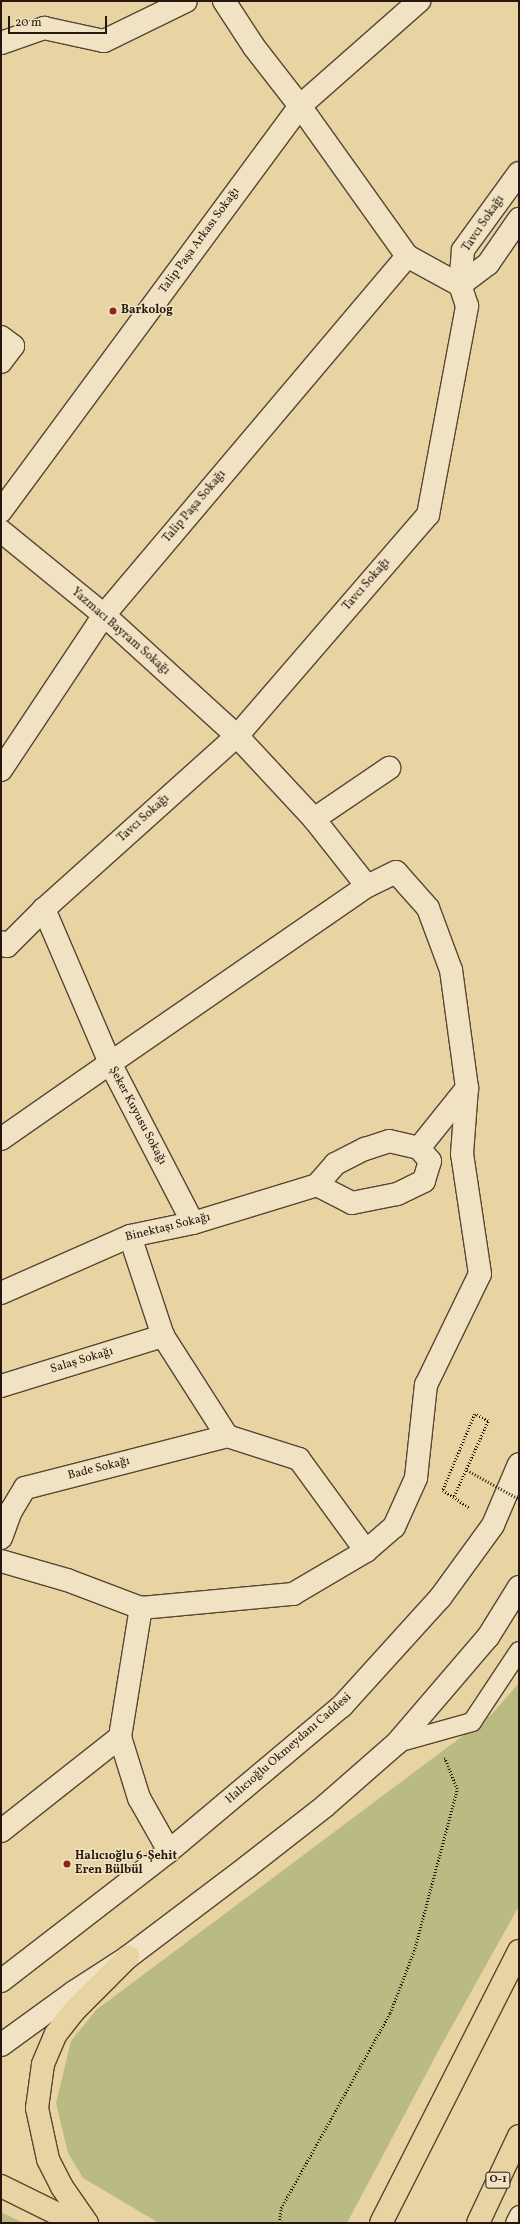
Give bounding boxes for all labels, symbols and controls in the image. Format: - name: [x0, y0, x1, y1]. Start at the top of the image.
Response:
- scale bar: [10, 8, 109, 34]
- text: 20 m: [15, 15, 42, 31]
- street label: Talip Paşa Arkası Sokağı: [157, 185, 243, 297]
- street label: Tavcı Sokağı: [460, 193, 508, 255]
- place label: Barkolog: [121, 304, 173, 318]
- marker: Barkolog: [108, 306, 118, 316]
- street label: Talip Paşa Sokağı: [160, 468, 230, 546]
- street label: Tavcı Sokağı: [340, 556, 394, 614]
- street label: Yazmacı Bayram Sokağı: [68, 585, 172, 679]
- street label: Tavcı Sokağı: [115, 792, 173, 846]
- street label: Şeker Kuyusu Sokağı: [105, 1064, 169, 1168]
- street label: Binektaşı Sokağı: [124, 1210, 212, 1246]
- street label: Salaş Sokağı: [49, 1345, 115, 1377]
- street label: Bade Sokağı: [66, 1454, 132, 1484]
- street label: Halıcıoğlu Okmeydanı Caddesi: [223, 1690, 355, 1808]
- place label: Halıcıoğlu 6-Şehit Eren Bülbül: [75, 1850, 177, 1878]
- marker: Halıcıoğlu 6-Şehit Eren Bülbül: [62, 1859, 72, 1869]
- road number: O-1: [485, 2171, 511, 2189]

